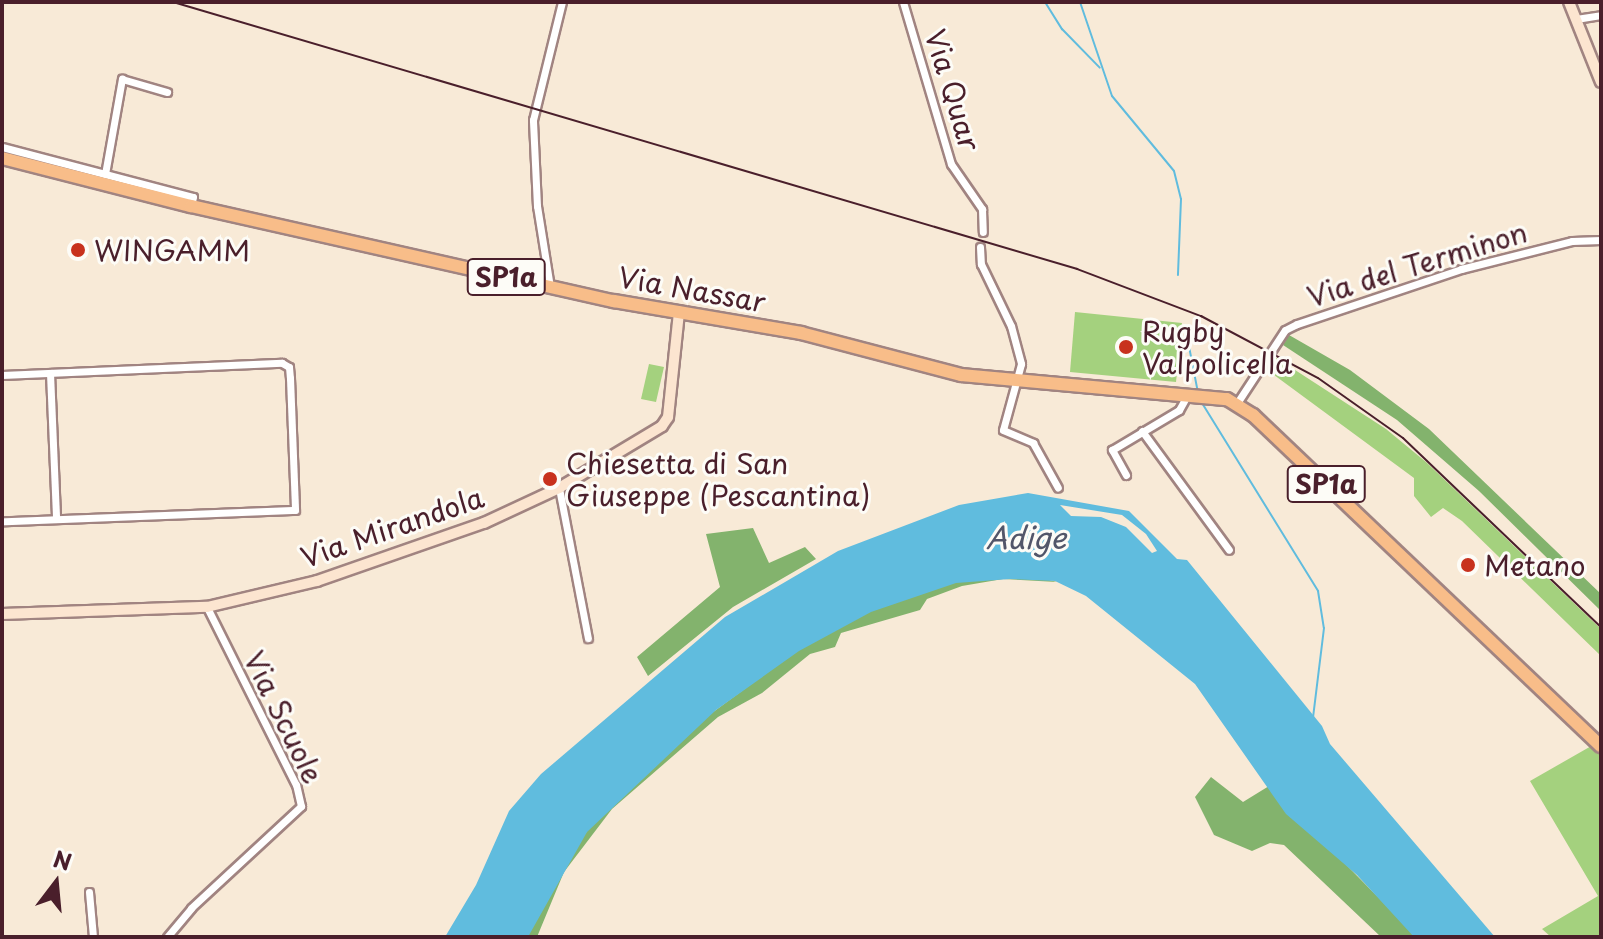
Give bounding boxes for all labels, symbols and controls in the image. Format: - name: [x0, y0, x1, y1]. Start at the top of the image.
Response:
- street label: Via Quar: [919, 26, 987, 154]
- street label: Via del Terminon: [1303, 215, 1531, 313]
- place label: WINGAMM: [94, 233, 250, 267]
- marker: WINGAMM: [69, 241, 87, 259]
- road number: SP1a: [466, 255, 546, 299]
- street label: Via Nassar: [616, 260, 768, 318]
- place label: Rugby Valpolicella: [1142, 314, 1292, 380]
- marker: Rugby Valpolicella: [1117, 338, 1135, 356]
- place label: Chiesetta di San Giuseppe (Pescantina): [566, 446, 870, 512]
- road number: SP1a: [1286, 462, 1366, 506]
- marker: Chiesetta di San Giuseppe (Pescantina): [541, 470, 559, 488]
- street label: Via Mirandola: [296, 480, 488, 574]
- water label: Adige: [986, 519, 1066, 555]
- place label: Metano: [1484, 548, 1586, 582]
- marker: Metano: [1459, 556, 1477, 574]
- street label: Via Scuole: [238, 646, 330, 788]
- text: N: [50, 841, 76, 878]
- north arrow: [16, 843, 96, 923]

